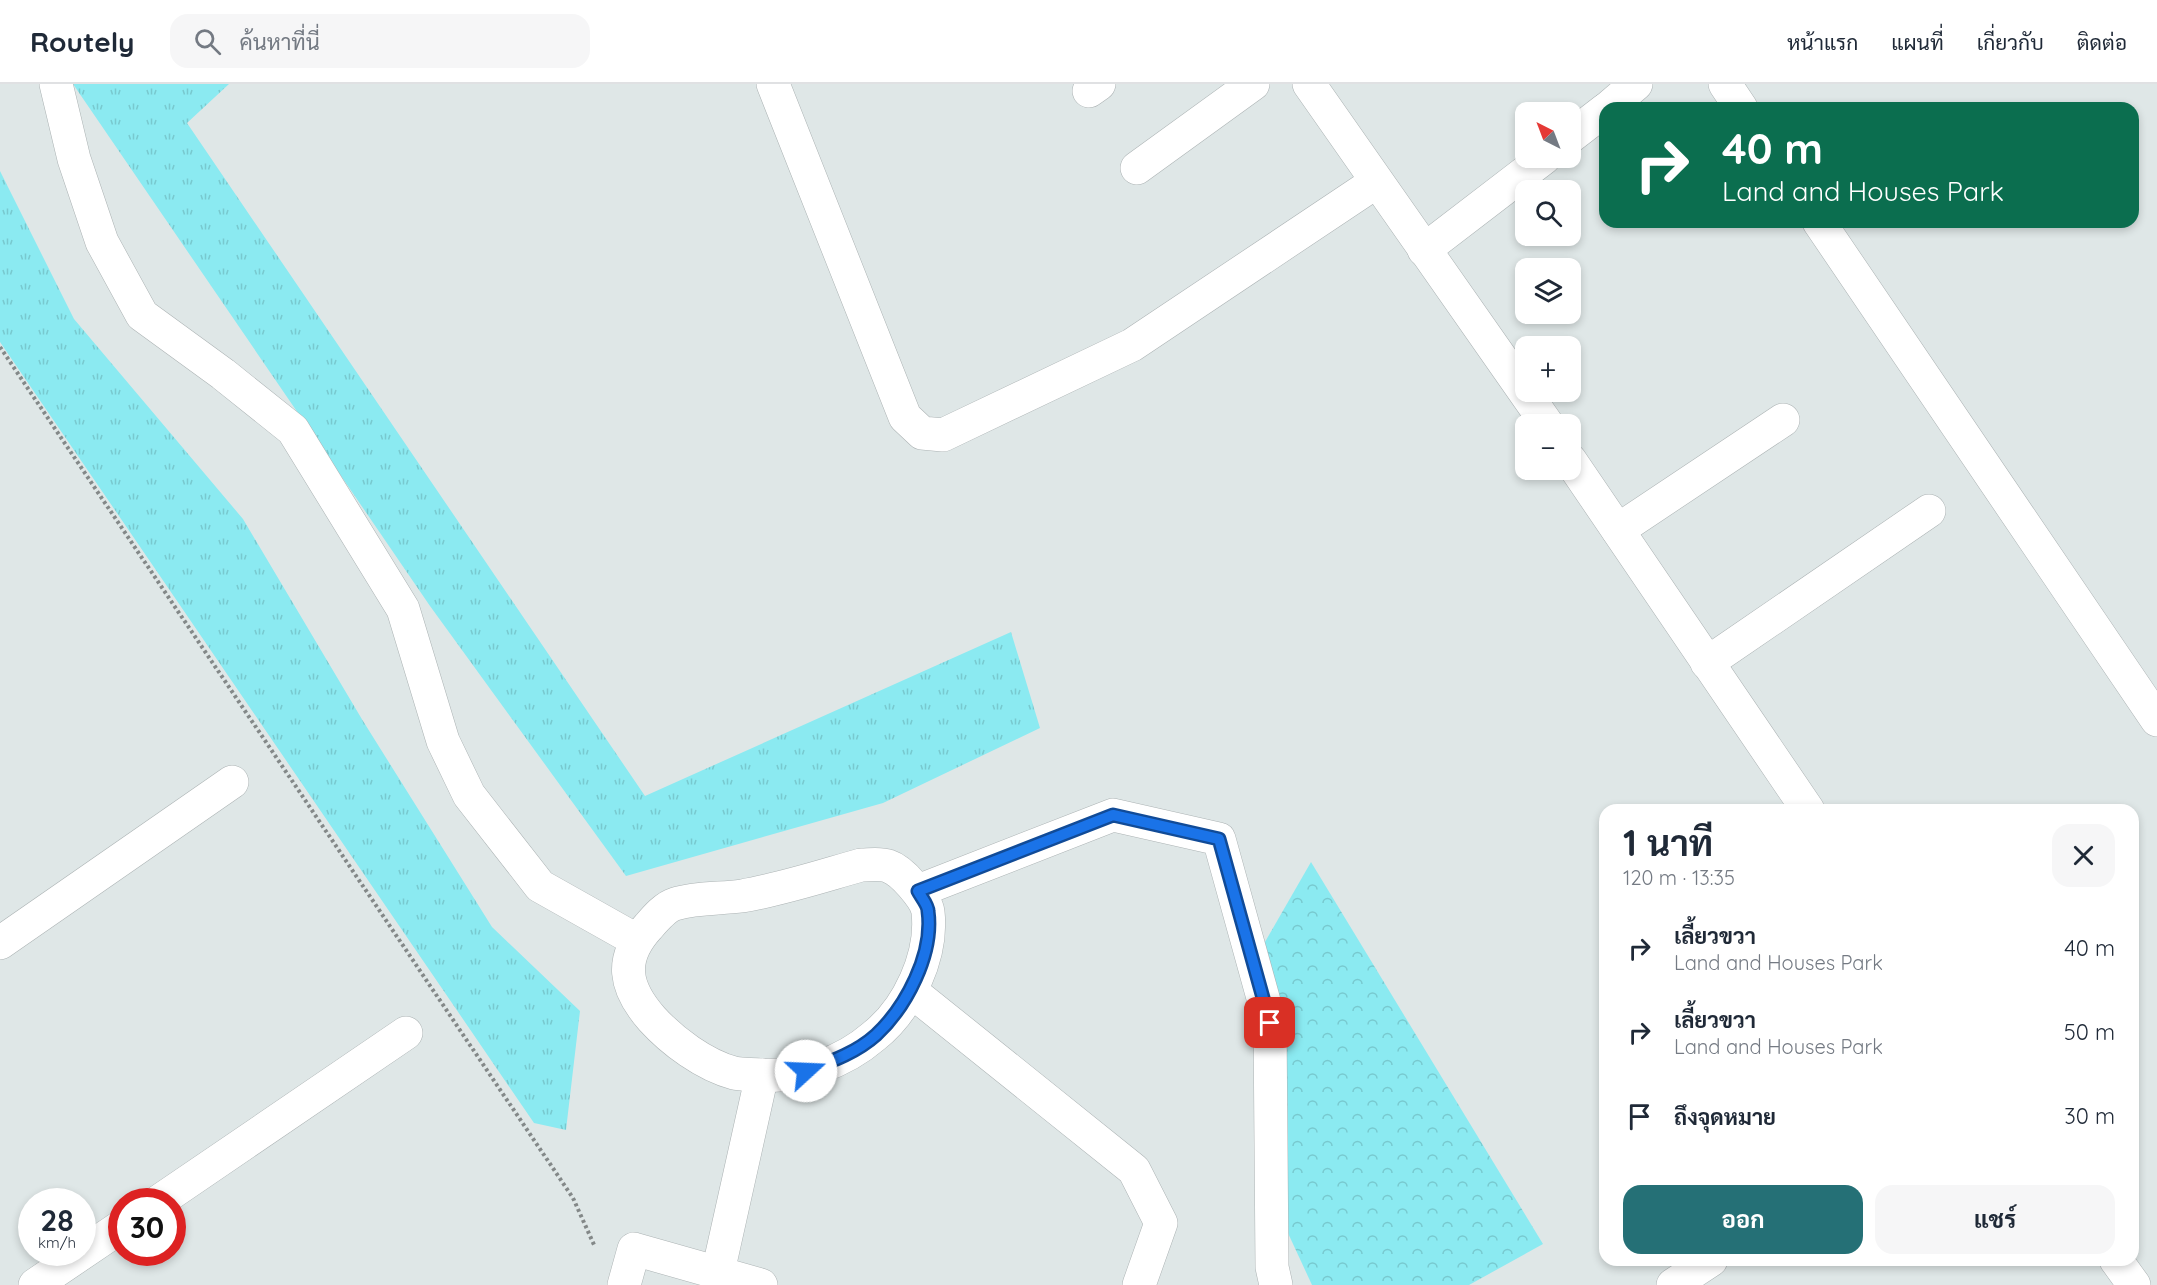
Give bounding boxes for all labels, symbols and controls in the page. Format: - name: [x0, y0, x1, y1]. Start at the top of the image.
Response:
- search box: [170, 14, 590, 68]
- text: Routely: [30, 24, 134, 59]
- icon: search: [191, 25, 224, 58]
- text: ค้นหาที่นี่: [239, 28, 320, 56]
- text: หน้าแรก: [1787, 29, 1858, 55]
- text: แผนที่: [1891, 29, 1944, 55]
- text: เกี่ยวกับ: [1977, 29, 2044, 55]
- text: ติดต่อ: [2077, 29, 2127, 55]
- north arrow: [1515, 102, 1581, 168]
- map controls: [1515, 102, 1581, 480]
- text: 40 m: [1722, 122, 1823, 175]
- icon: right: [1623, 126, 1701, 204]
- text: Land and Houses Park: [1722, 174, 2004, 208]
- button: search: [1515, 180, 1581, 246]
- button: layers: [1515, 258, 1581, 324]
- button: +: [1515, 336, 1581, 402]
- button: −: [1515, 414, 1581, 480]
- text: 1 นาที: [1623, 820, 1713, 865]
- button: close: [2052, 824, 2115, 887]
- text: 120 m · 13:35: [1623, 865, 1735, 890]
- text: เลี้ยวขวา: [1674, 922, 1756, 950]
- icon: right: [1623, 932, 1656, 965]
- text: 40 m: [2064, 934, 2115, 962]
- text: Land and Houses Park: [1674, 950, 1883, 975]
- pin: [1244, 997, 1295, 1048]
- icon: arrive: [1253, 1006, 1286, 1039]
- text: เลี้ยวขวา: [1674, 1006, 1756, 1034]
- icon: right: [1623, 1016, 1656, 1049]
- text: 50 m: [2064, 1018, 2115, 1046]
- text: Land and Houses Park: [1674, 1034, 1883, 1059]
- position arrow: [774, 1039, 838, 1103]
- icon: arrive: [1623, 1100, 1656, 1133]
- text: 30 m: [2064, 1102, 2115, 1130]
- text: ถึงจุดหมาย: [1674, 1103, 1776, 1131]
- button: ออก: [1623, 1185, 1863, 1254]
- button: แชร์: [1875, 1185, 2115, 1254]
- speed limit sign: 30: [108, 1188, 186, 1266]
- text: 28: [40, 1201, 74, 1239]
- text: km/h: [38, 1233, 76, 1252]

